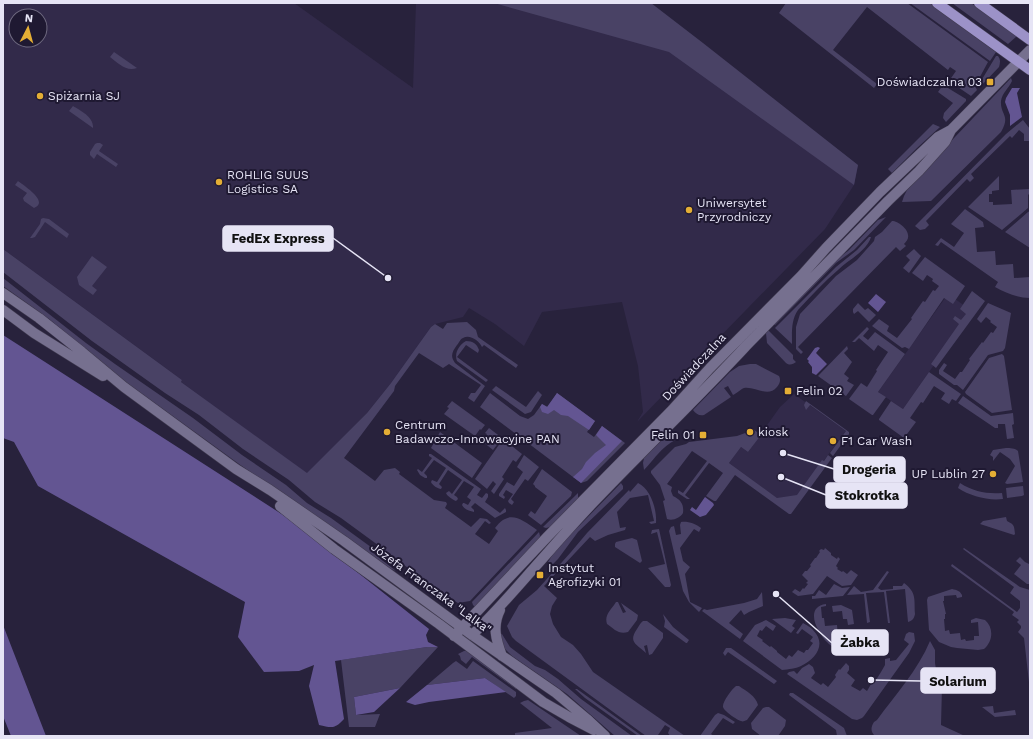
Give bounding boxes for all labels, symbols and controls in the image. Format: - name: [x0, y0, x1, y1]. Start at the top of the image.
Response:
- north arrow: [8, 8, 48, 48]
- text: N: [24, 12, 34, 25]
- place label: Doświadczalna 03: [877, 75, 982, 89]
- marker: Doświadczalna 03: [985, 77, 995, 87]
- place label: Spiżarnia SJ: [48, 89, 120, 103]
- marker: Spiżarnia SJ: [35, 91, 45, 101]
- place label: ROHLIG SUUS Logistics SA: [227, 168, 309, 196]
- marker: ROHLIG SUUS Logistics SA: [214, 177, 224, 187]
- place label: Uniwersytet Przyrodniczy: [697, 196, 772, 224]
- marker: Uniwersytet Przyrodniczy: [684, 205, 694, 215]
- callout: FedEx Express: [223, 226, 333, 251]
- text: FedEx Express: [231, 231, 325, 246]
- street label: Doświadczalna: [659, 330, 729, 404]
- place label: Felin 02: [796, 384, 842, 398]
- marker: Felin 02: [783, 386, 793, 396]
- place label: Centrum Badawczo-Innowacyjne PAN: [395, 418, 560, 446]
- place label: kiosk: [758, 425, 789, 439]
- marker: Centrum Badawczo-Innowacyjne PAN: [382, 427, 392, 437]
- marker: kiosk: [745, 427, 755, 437]
- place label: Felin 01: [651, 428, 695, 442]
- marker: Felin 01: [698, 430, 708, 440]
- place label: F1 Car Wash: [841, 434, 912, 448]
- marker: F1 Car Wash: [828, 436, 838, 446]
- callout: Drogeria: [834, 457, 905, 482]
- text: Drogeria: [842, 462, 897, 477]
- place label: UP Lublin 27: [912, 467, 985, 481]
- marker: UP Lublin 27: [988, 469, 998, 479]
- callout: Stokrotka: [826, 483, 907, 508]
- text: Stokrotka: [835, 488, 900, 503]
- street label: Józefa Franczaka "Lalka": [368, 540, 494, 636]
- place label: Instytut Agrofizyki 01: [548, 561, 621, 589]
- marker: Instytut Agrofizyki 01: [535, 570, 545, 580]
- callout: Żabka: [832, 630, 888, 655]
- text: Żabka: [840, 634, 880, 650]
- callout: Solarium: [921, 668, 995, 693]
- text: Solarium: [929, 674, 987, 689]

